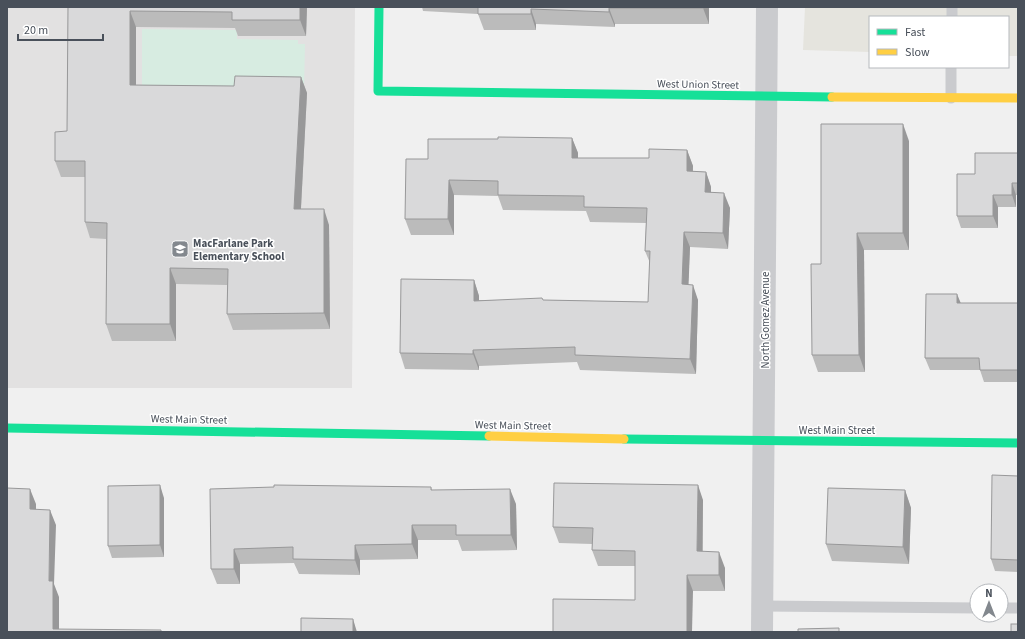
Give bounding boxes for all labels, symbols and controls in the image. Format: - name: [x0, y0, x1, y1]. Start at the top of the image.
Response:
- scale bar: [18, 16, 103, 42]
- legend: [869, 16, 1009, 68]
- text: 20 m: [24, 22, 48, 39]
- text: Fast: [905, 24, 925, 41]
- text: Slow: [905, 44, 930, 61]
- street label: West Union Street: [657, 76, 739, 93]
- place label: MacFarlane Park Elementary School: [193, 236, 285, 264]
- school or university icon: MacFarlane Park Elementary School: [170, 239, 190, 259]
- street label: North Gomez Avenue: [758, 271, 773, 368]
- street label: West Main Street: [151, 411, 228, 428]
- street label: West Main Street: [475, 417, 552, 434]
- street label: West Main Street: [799, 423, 875, 438]
- north arrow: [969, 583, 1009, 623]
- text: N: [985, 586, 993, 601]

